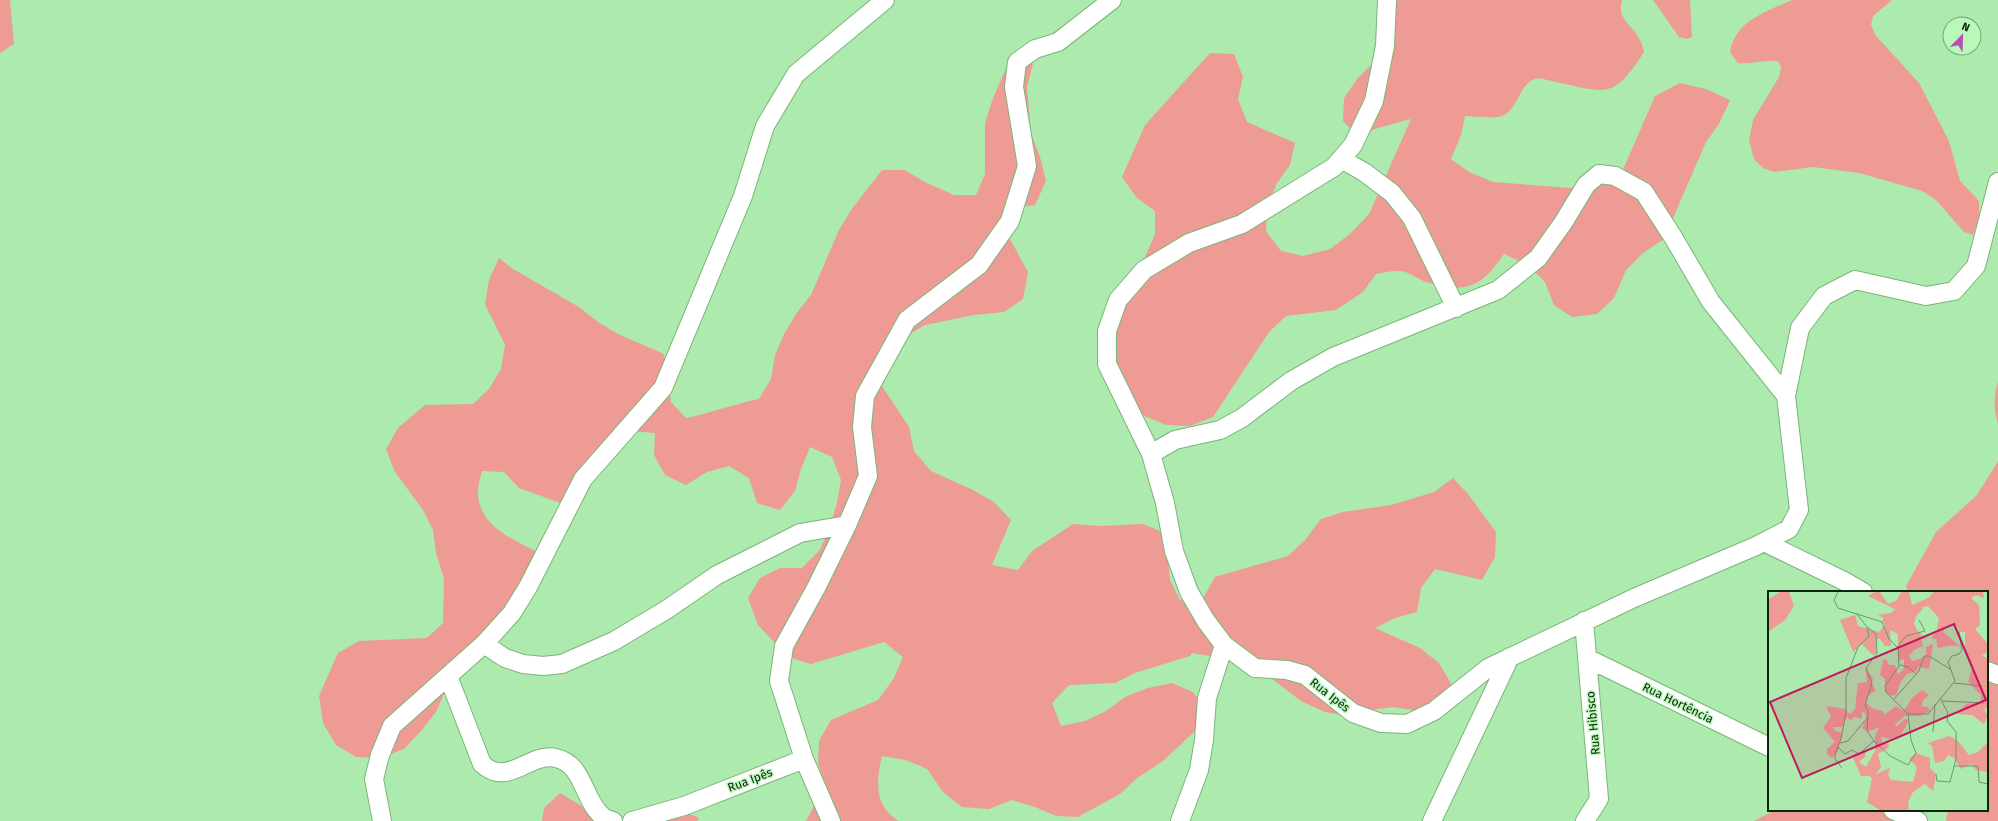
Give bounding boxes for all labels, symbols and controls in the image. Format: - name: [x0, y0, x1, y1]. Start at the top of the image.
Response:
- north arrow: [1942, 16, 1982, 56]
- text: N: [1960, 20, 1972, 35]
- inset map: [1768, 591, 1988, 811]
- street label: Rua Ipês: [1307, 675, 1353, 715]
- street label: Rua Hortência: [1640, 680, 1716, 726]
- street label: Rua Hibisco: [1583, 690, 1603, 756]
- street label: Rua Ipês: [726, 765, 775, 795]

